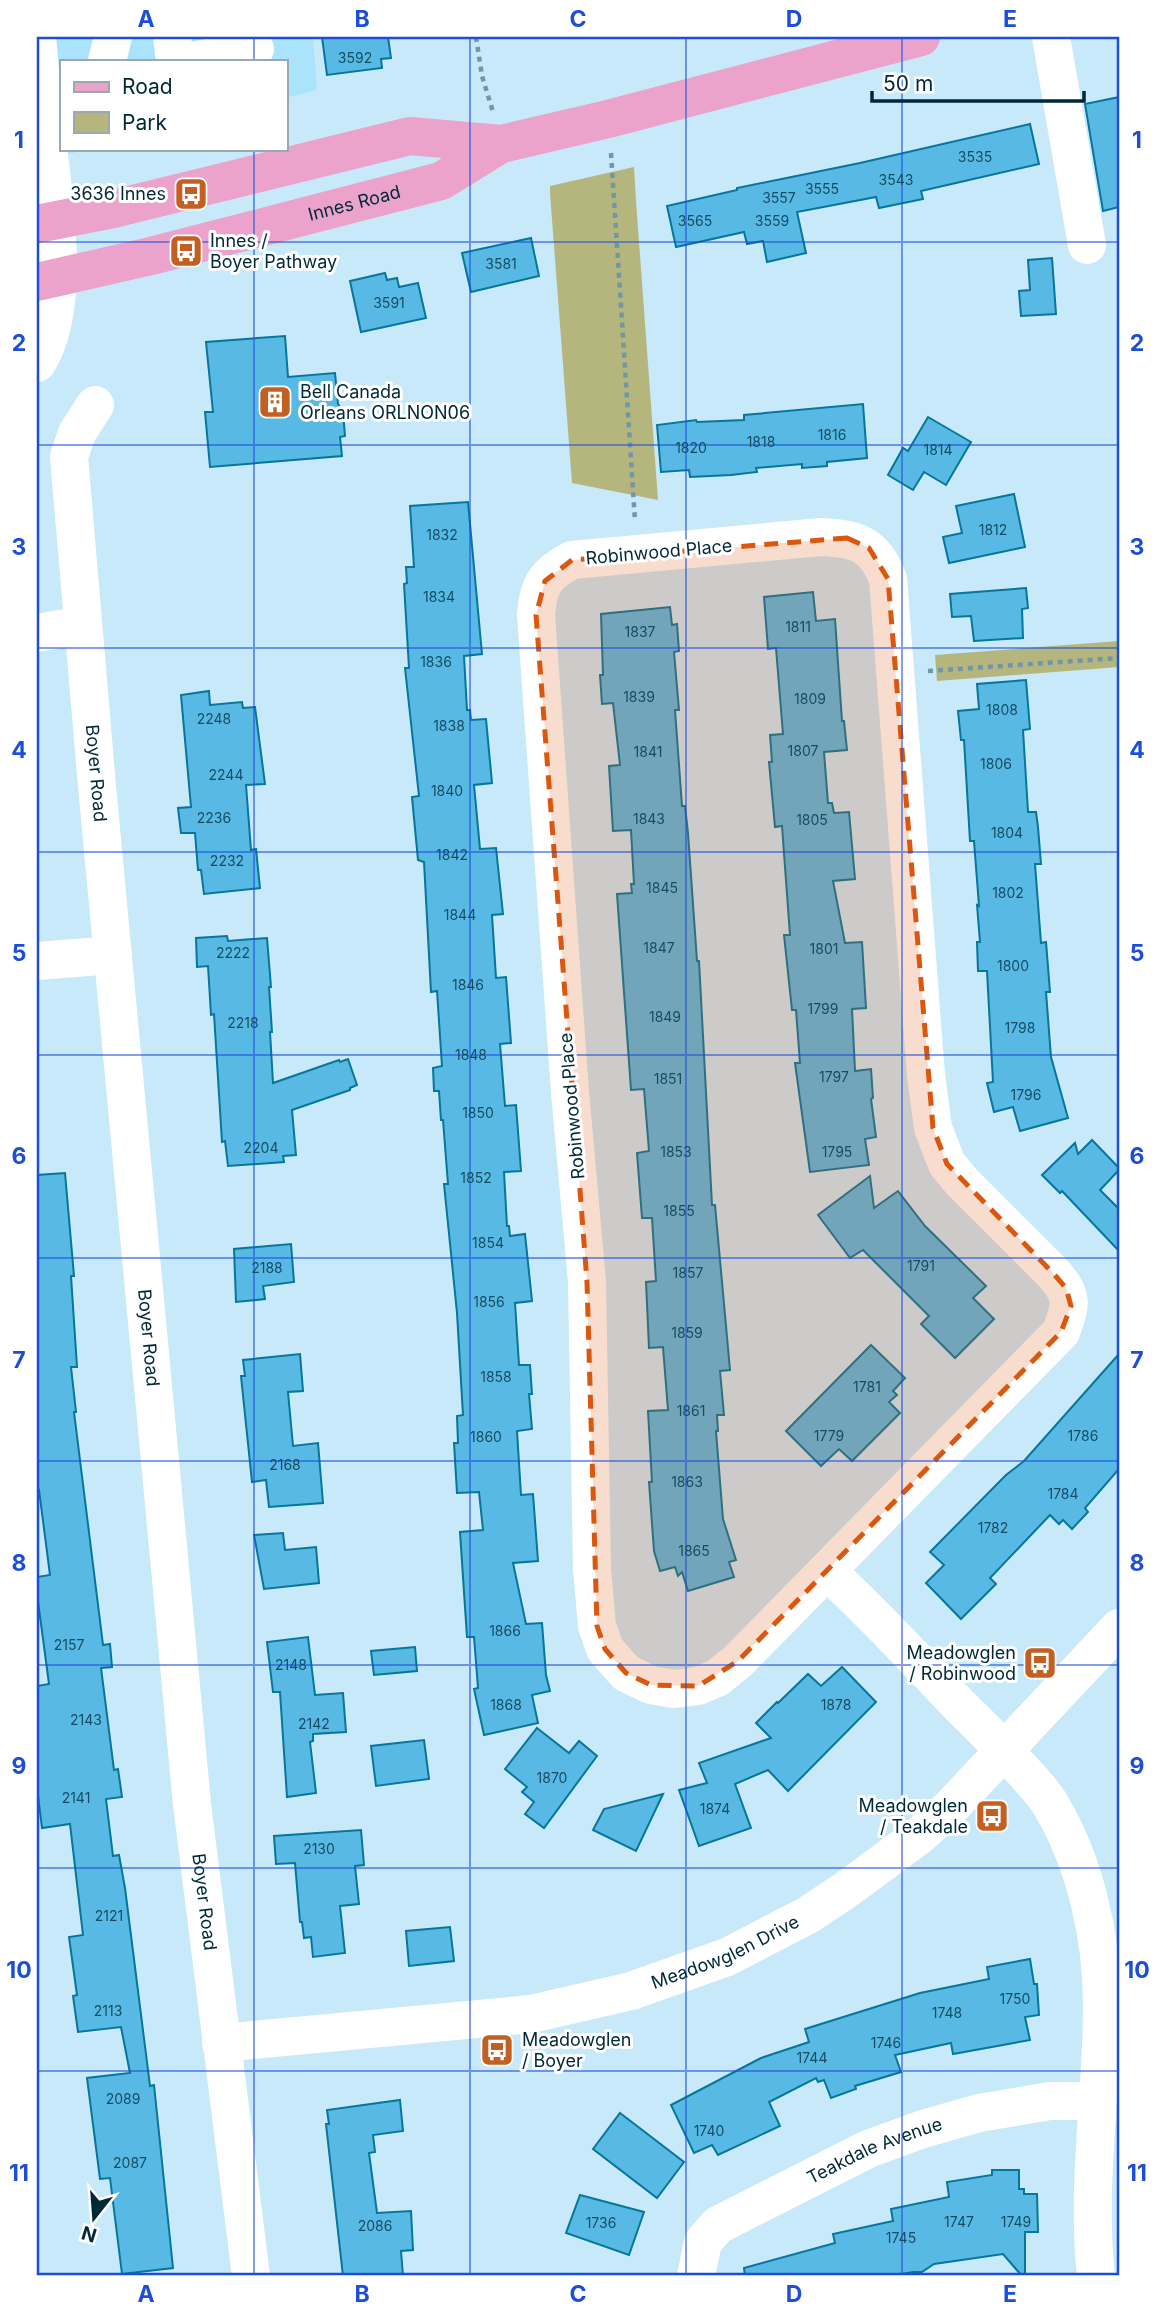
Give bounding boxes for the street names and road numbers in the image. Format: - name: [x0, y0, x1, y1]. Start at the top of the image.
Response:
- street label: Innes Road: [306, 181, 403, 225]
- street label: Robinwood Place: [585, 535, 733, 568]
- street label: Boyer Road: [82, 724, 111, 823]
- street label: Robinwood Place: [555, 1032, 588, 1180]
- street label: Boyer Road: [134, 1288, 164, 1387]
- street label: Boyer Road: [188, 1852, 221, 1952]
- street label: Meadowglen Drive: [648, 1910, 802, 1993]
- street label: Teakdale Avenue: [803, 2113, 944, 2188]

